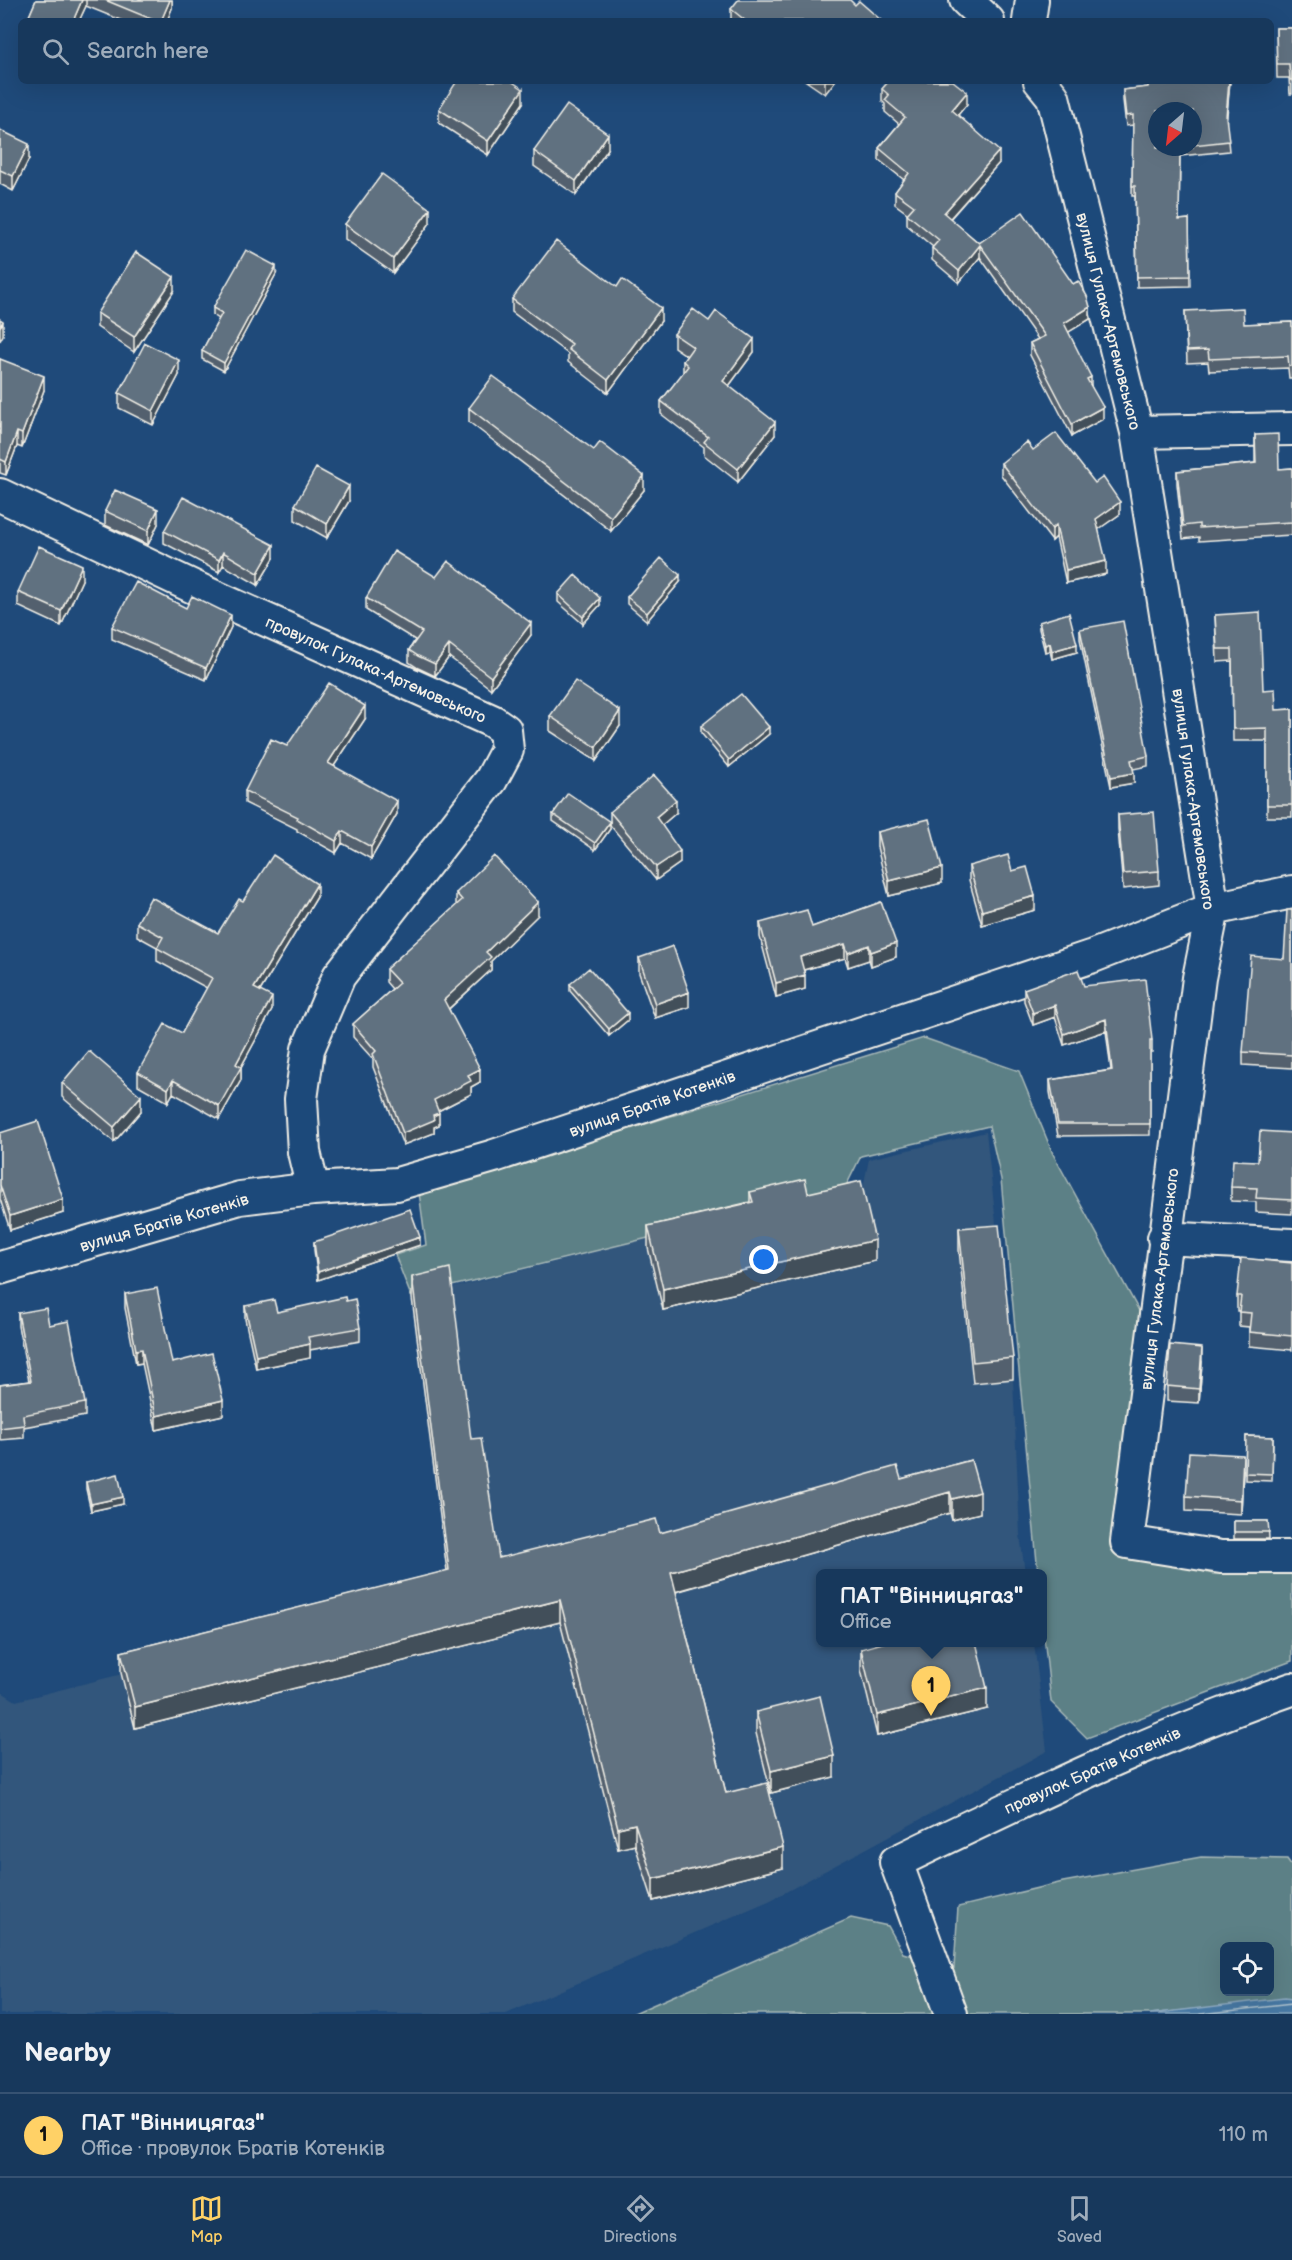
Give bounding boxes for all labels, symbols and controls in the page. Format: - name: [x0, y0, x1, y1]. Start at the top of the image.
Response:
- search box: [18, 18, 1274, 84]
- icon: search: [39, 35, 72, 68]
- text: Search here: [87, 38, 209, 65]
- north arrow: [1148, 102, 1202, 156]
- street label: вулиця Гулака-Артемовського: [1071, 211, 1144, 432]
- street label: провулок Гулака-Артемовського: [262, 613, 489, 728]
- street label: вулиця Гулака-Артемовського: [1168, 687, 1217, 911]
- street label: вулиця Братів Котенків: [567, 1067, 739, 1142]
- street label: вулиця Гулака-Артемовського: [1137, 1167, 1184, 1391]
- street label: вулиця Братів Котенків: [78, 1190, 252, 1257]
- your location: [749, 1245, 778, 1274]
- popup: [816, 1569, 1047, 1647]
- text: ПАТ "Вінницягаз": [840, 1583, 1023, 1610]
- text: Office: [840, 1610, 892, 1634]
- pin: 1: [912, 1666, 950, 1716]
- street label: провулок Братів Котенків: [1002, 1724, 1184, 1819]
- map controls: [1220, 1942, 1274, 1996]
- button: locate: [1220, 1942, 1274, 1996]
- text: Nearby: [24, 2038, 111, 2069]
- text: ПАТ "Вінницягаз": [81, 2110, 265, 2137]
- text: 1: [39, 2123, 48, 2147]
- text: 110 m: [1219, 2123, 1268, 2147]
- text: Office · провулок Братів Котенків: [81, 2137, 385, 2161]
- tab: Map: [190, 2192, 223, 2247]
- tab: Directions: [603, 2192, 677, 2247]
- tab: Saved: [1057, 2192, 1102, 2247]

